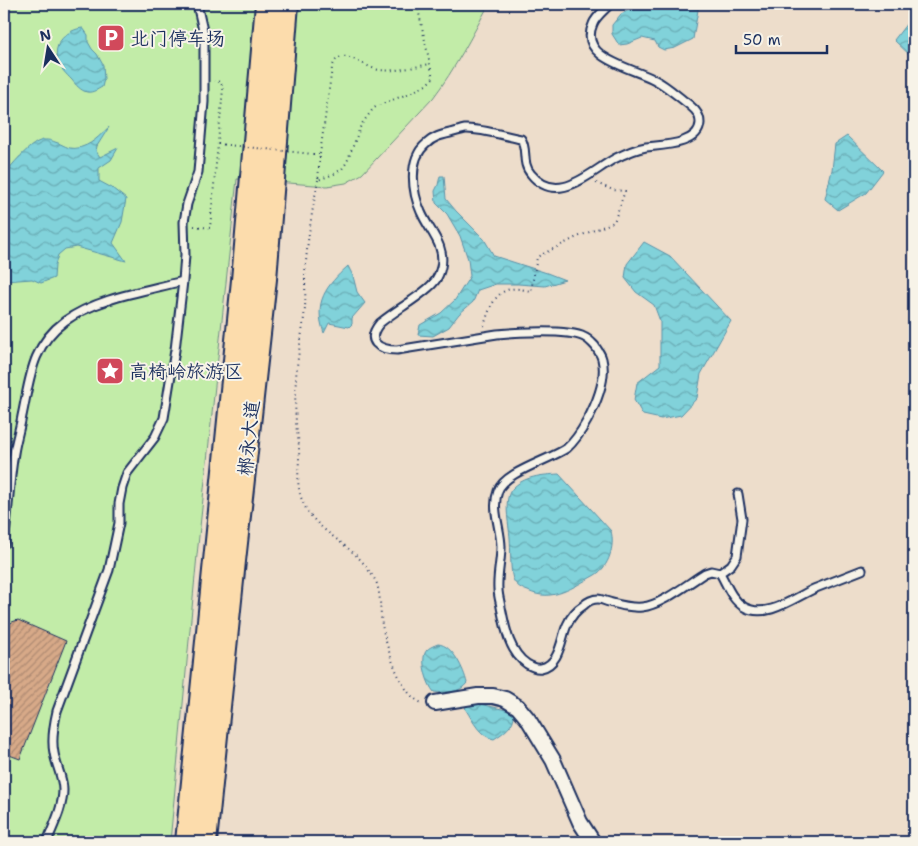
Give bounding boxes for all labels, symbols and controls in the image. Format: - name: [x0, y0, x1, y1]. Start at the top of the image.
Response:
- north arrow: [22, 22, 72, 72]
- scale bar: [736, 22, 827, 54]
- parking icon: 北门停车场: [96, 23, 126, 53]
- text: N: [38, 25, 53, 45]
- place label: 北门停车场: [130, 26, 225, 51]
- text: 50 m: [743, 30, 781, 50]
- place icon: 高椅岭旅游区: [95, 356, 125, 386]
- place label: 高椅岭旅游区: [129, 359, 243, 384]
- street label: 郴永大道: [232, 399, 265, 477]

